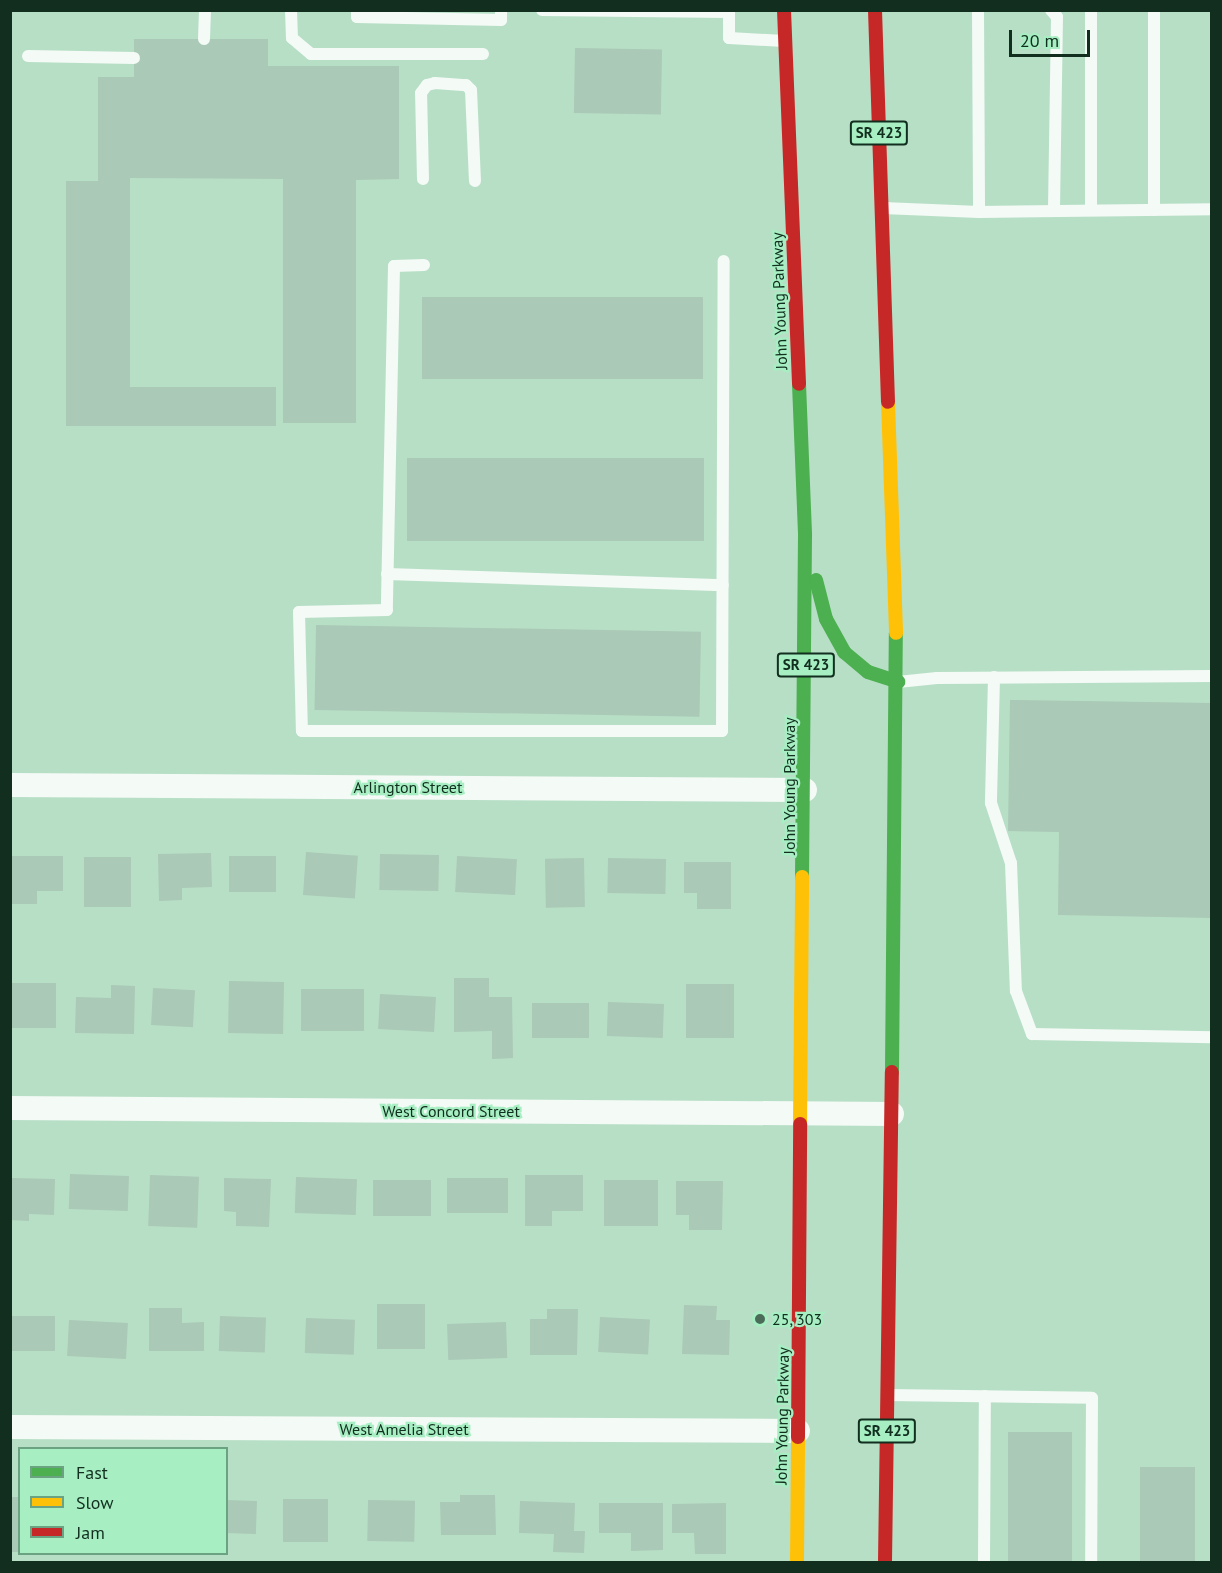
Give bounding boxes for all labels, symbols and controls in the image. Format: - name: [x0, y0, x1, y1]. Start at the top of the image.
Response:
- scale bar: [1012, 18, 1093, 56]
- text: 20 m: [1020, 29, 1059, 52]
- road number: SR 423: [849, 121, 909, 145]
- street label: John Young Parkway: [767, 232, 791, 370]
- road number: SR 423: [776, 653, 836, 677]
- street label: John Young Parkway: [779, 717, 799, 855]
- street label: Arlington Street: [354, 777, 462, 797]
- street label: West Concord Street: [382, 1101, 520, 1121]
- place label: 25, 303: [772, 1309, 823, 1329]
- marker: 25, 303: [753, 1312, 767, 1326]
- street label: John Young Parkway: [771, 1347, 793, 1485]
- street label: West Amelia Street: [339, 1419, 469, 1439]
- road number: SR 423: [857, 1419, 917, 1443]
- legend: [18, 1447, 228, 1555]
- text: Fast: [76, 1461, 108, 1484]
- text: Slow: [76, 1491, 114, 1514]
- text: Jam: [76, 1521, 105, 1544]

